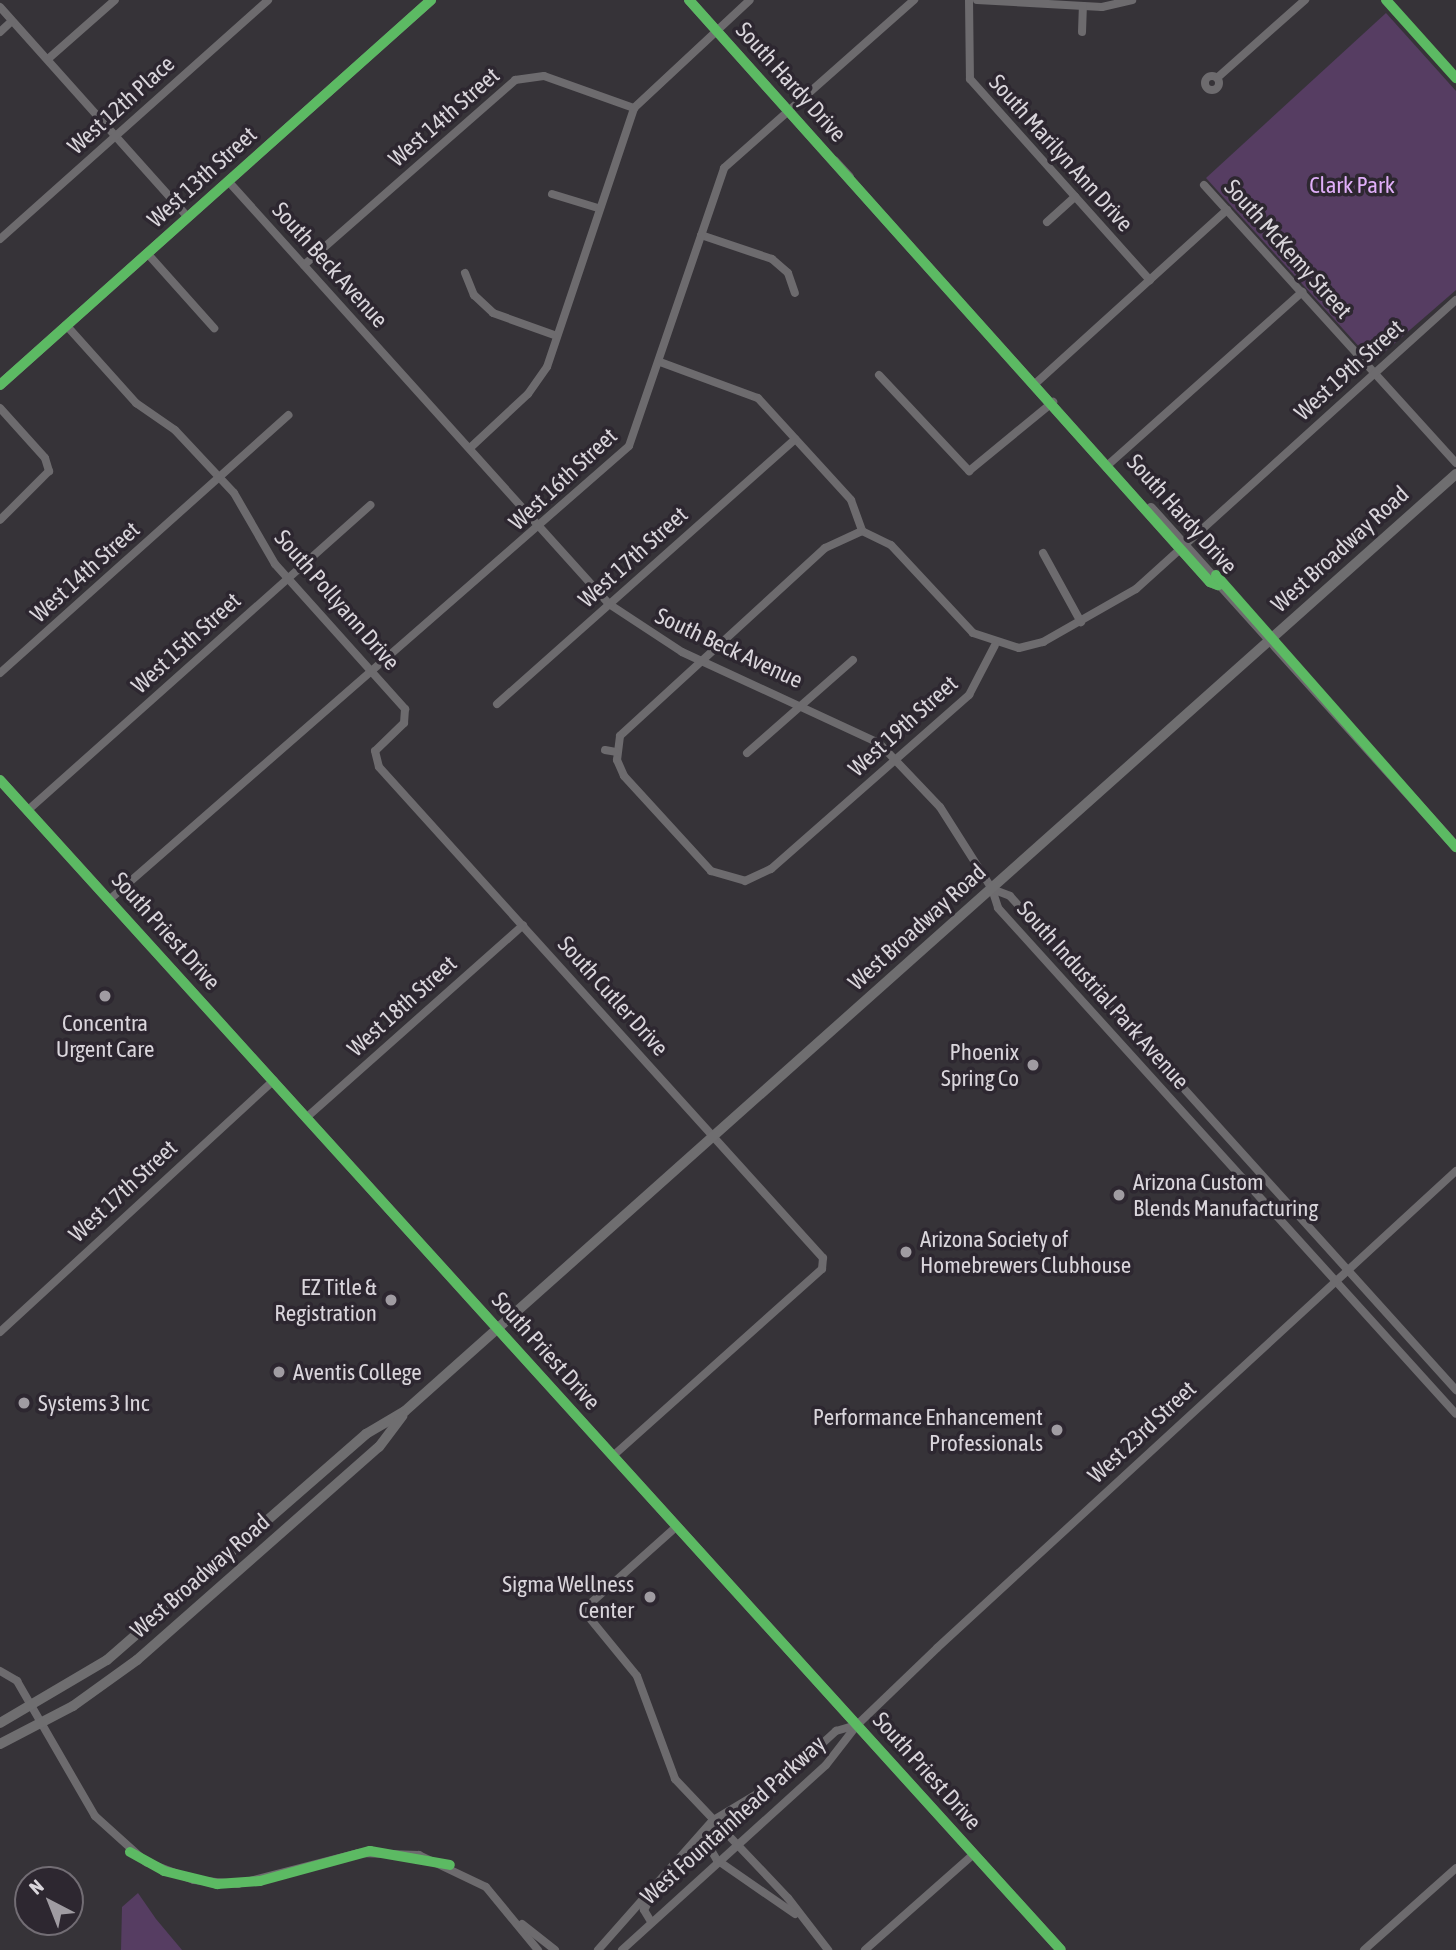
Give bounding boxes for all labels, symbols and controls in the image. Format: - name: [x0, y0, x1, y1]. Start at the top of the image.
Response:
- street label: South Hardy Drive: [730, 16, 852, 148]
- street label: West 12th Place: [62, 50, 180, 160]
- street label: West 14th Street: [383, 62, 505, 172]
- street label: South Marilyn Ann Drive: [983, 69, 1139, 237]
- street label: West 13th Street: [142, 121, 262, 233]
- park label: Clark Park: [1309, 171, 1395, 199]
- street label: South McKemy Street: [1218, 174, 1358, 324]
- street label: South Beck Avenue: [266, 197, 394, 333]
- street label: West 19th Street: [1289, 314, 1409, 426]
- street label: West 16th Street: [503, 422, 623, 536]
- street label: South Hardy Drive: [1121, 448, 1243, 580]
- street label: West Broadway Road: [1266, 480, 1414, 618]
- street label: West 17th Street: [573, 501, 693, 613]
- street label: West 14th Street: [25, 516, 145, 628]
- street label: South Pollyann Drive: [269, 524, 405, 676]
- street label: West 15th Street: [126, 587, 246, 699]
- street label: South Beck Avenue: [651, 602, 807, 694]
- street label: West 19th Street: [843, 670, 963, 782]
- street label: West Broadway Road: [843, 858, 991, 996]
- street label: South Priest Drive: [106, 866, 226, 996]
- street label: South Industrial Park Avenue: [1011, 895, 1195, 1095]
- street label: South Cutler Drive: [552, 930, 674, 1062]
- street label: West 18th Street: [342, 950, 462, 1062]
- marker: Concentra Urgent Care: [95, 986, 115, 1006]
- place label: Concentra Urgent Care: [56, 1009, 154, 1063]
- place label: Phoenix Spring Co: [941, 1038, 1019, 1092]
- marker: Phoenix Spring Co: [1025, 1057, 1041, 1073]
- street label: West 17th Street: [63, 1134, 183, 1248]
- place label: Arizona Custom Blends Manufacturing: [1133, 1168, 1318, 1222]
- marker: Arizona Custom Blends Manufacturing: [1111, 1187, 1127, 1203]
- place label: Arizona Society of Homebrewers Clubhouse: [920, 1225, 1131, 1279]
- marker: Arizona Society of Homebrewers Clubhouse: [898, 1244, 914, 1260]
- place label: EZ Title & Registration: [274, 1273, 377, 1327]
- street label: South Priest Drive: [486, 1286, 606, 1416]
- marker: EZ Title & Registration: [383, 1292, 399, 1308]
- place label: Aventis College: [293, 1358, 422, 1386]
- marker: Aventis College: [271, 1364, 287, 1380]
- street label: West 23rd Street: [1082, 1375, 1202, 1489]
- place label: Systems 3 Inc: [38, 1389, 149, 1417]
- marker: Systems 3 Inc: [16, 1395, 32, 1411]
- place label: Performance Enhancement Professionals: [813, 1403, 1043, 1457]
- marker: Performance Enhancement Professionals: [1049, 1422, 1065, 1438]
- street label: West Broadway Road: [125, 1508, 275, 1644]
- place label: Sigma Wellness Center: [502, 1570, 634, 1624]
- marker: Sigma Wellness Center: [640, 1587, 660, 1607]
- street label: South Priest Drive: [867, 1706, 987, 1836]
- street label: West Fountainhead Parkway: [635, 1730, 831, 1910]
- north arrow: [14, 1866, 84, 1936]
- text: N: [25, 1875, 48, 1899]

